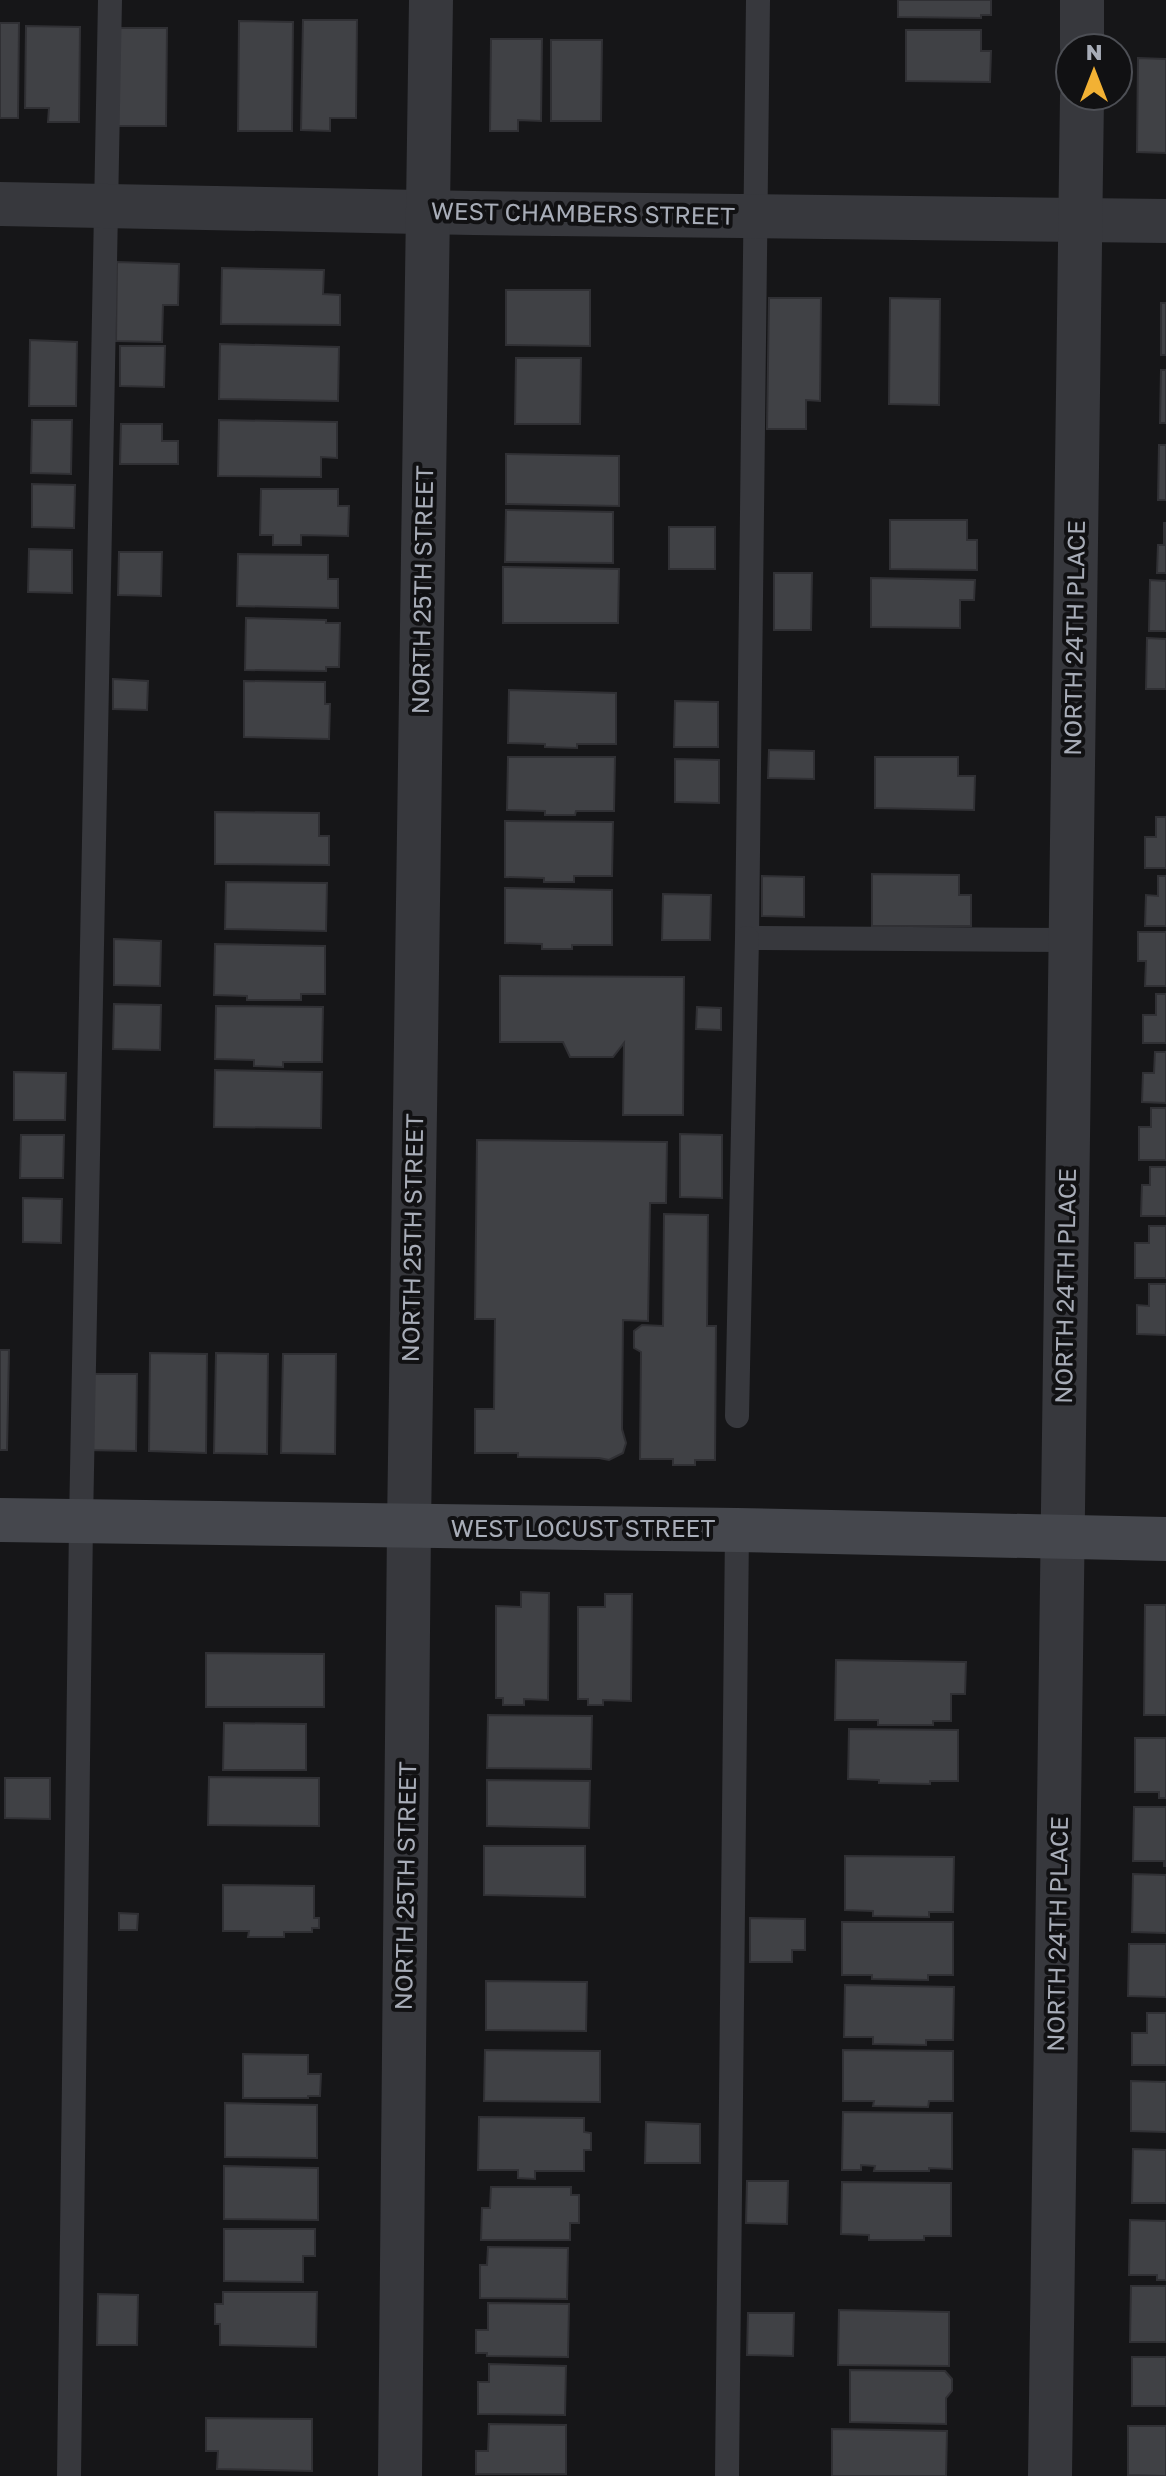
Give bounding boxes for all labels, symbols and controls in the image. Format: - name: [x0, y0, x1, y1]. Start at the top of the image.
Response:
- north arrow: [1054, 32, 1134, 112]
- text: N: [1086, 38, 1102, 65]
- street label: WEST CHAMBERS STREET: [431, 195, 735, 230]
- street label: NORTH 25TH STREET: [405, 465, 438, 715]
- street label: NORTH 24TH PLACE: [1057, 520, 1090, 756]
- street label: NORTH 25TH STREET: [395, 1113, 428, 1363]
- street label: NORTH 24TH PLACE: [1048, 1168, 1081, 1404]
- street label: WEST LOCUST STREET: [451, 1513, 715, 1542]
- street label: NORTH 25TH STREET: [388, 1761, 421, 2011]
- street label: NORTH 24TH PLACE: [1040, 1816, 1073, 2052]

